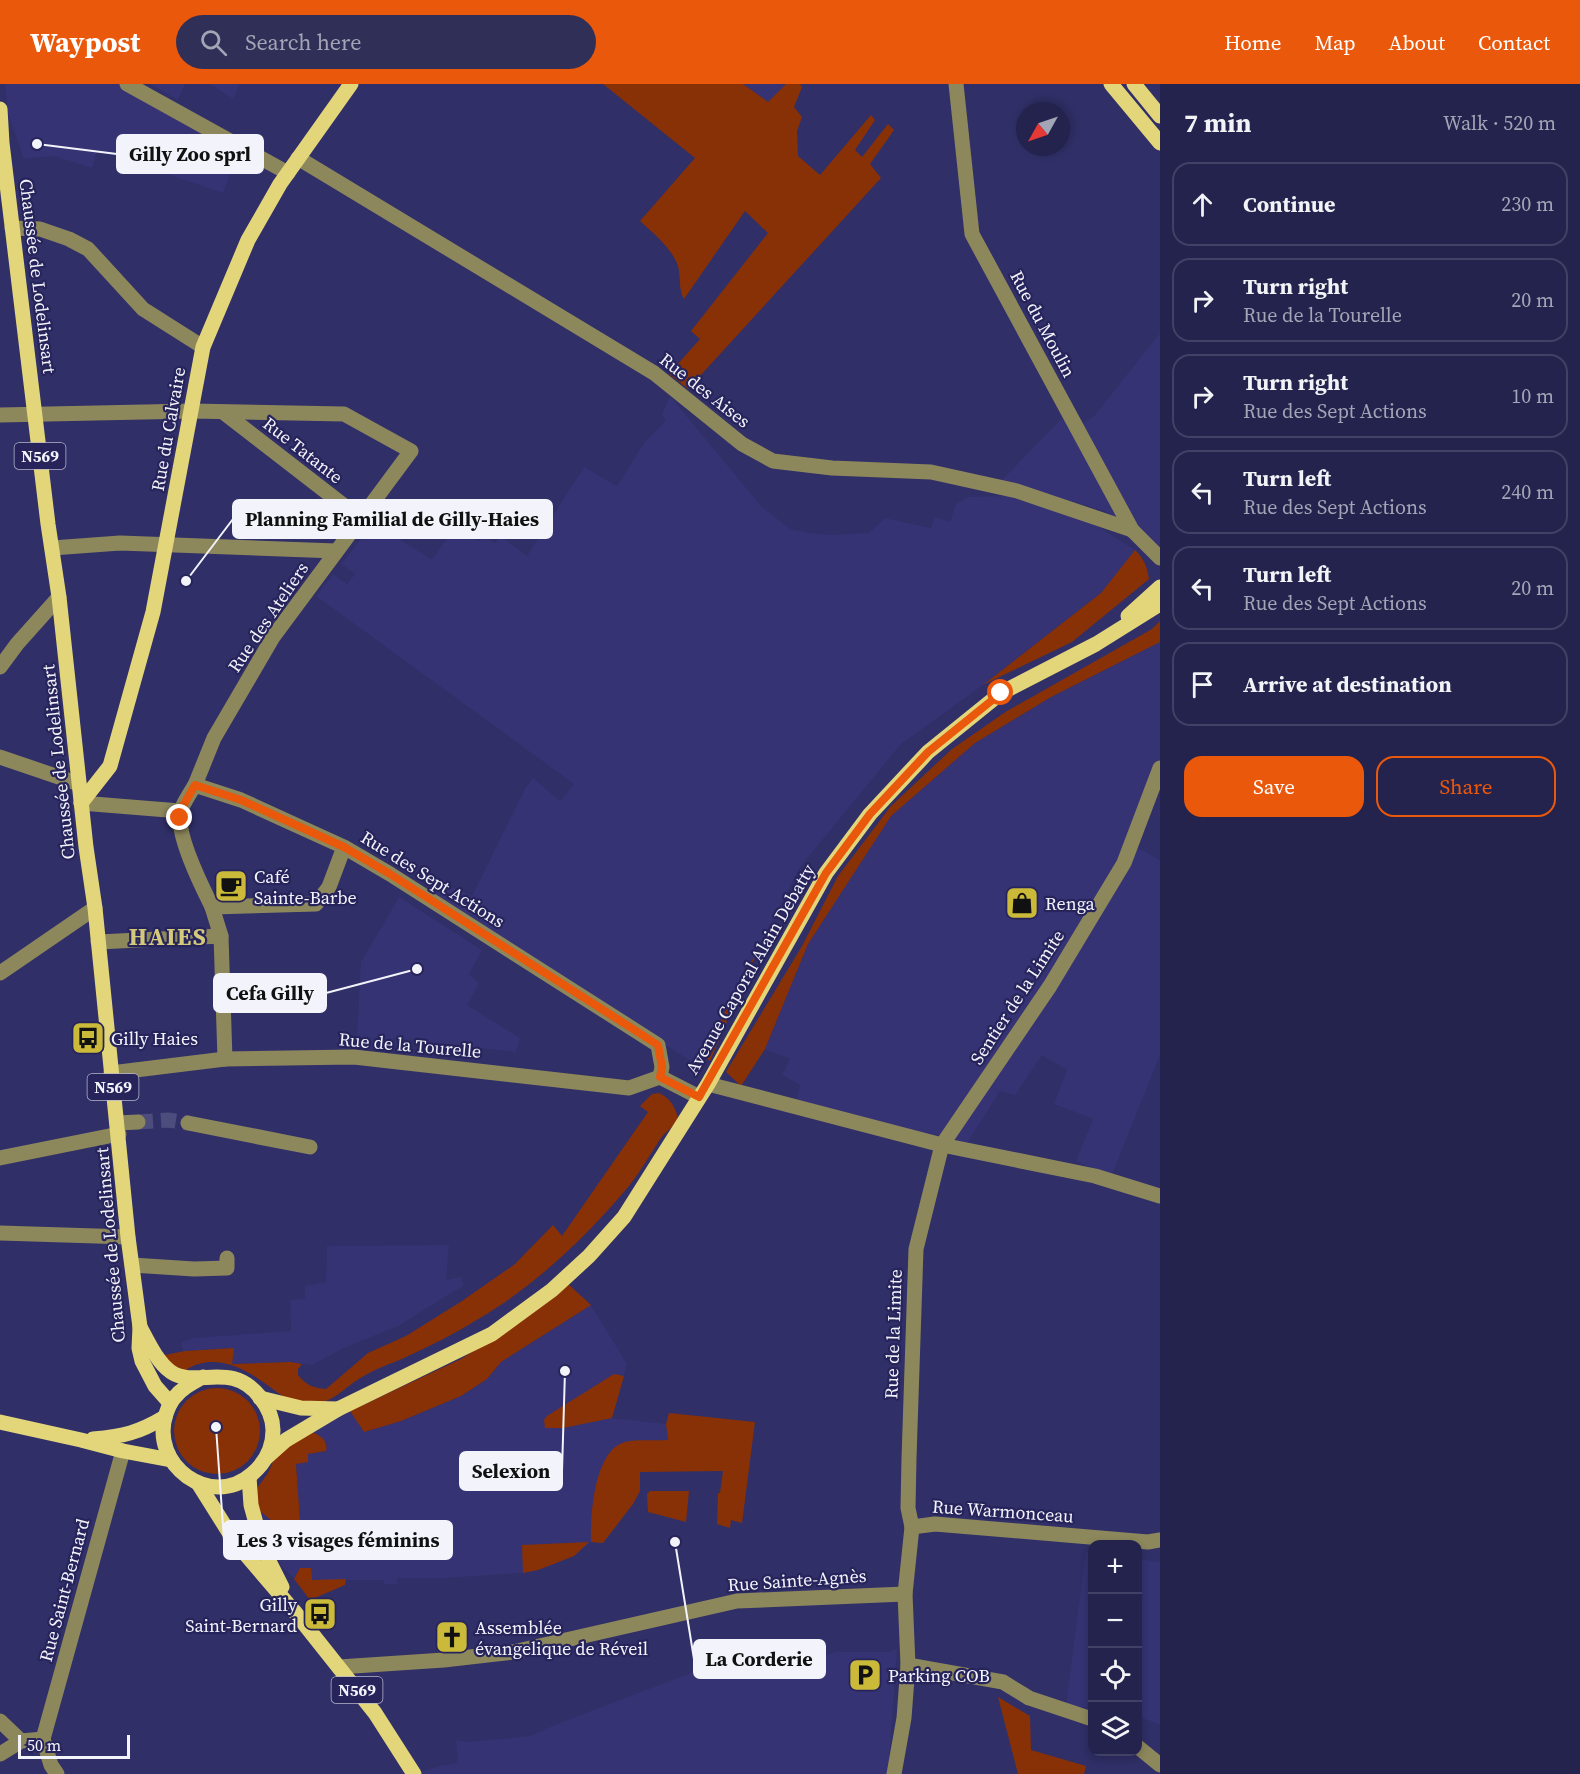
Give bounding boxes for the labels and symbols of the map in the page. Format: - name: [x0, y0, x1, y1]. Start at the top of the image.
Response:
- north arrow: [1016, 102, 1070, 156]
- callout: Gilly Zoo sprl: [117, 135, 263, 173]
- text: Gilly Zoo sprl: [129, 140, 251, 168]
- street label: Chaussée de Lodelinsart: [14, 177, 62, 375]
- street label: Rue du Moulin: [1004, 266, 1082, 382]
- street label: Rue des Aises: [654, 347, 756, 433]
- street label: Rue du Calvaire: [145, 365, 191, 493]
- street label: Rue Tatante: [258, 411, 348, 489]
- road number: N569: [15, 443, 66, 469]
- callout: Planning Familial de Gilly-Haies: [233, 500, 552, 538]
- text: Planning Familial de Gilly-Haies: [245, 505, 539, 533]
- street label: Rue des Ateliers: [222, 557, 314, 677]
- street label: Chaussée de Lodelinsart: [35, 663, 81, 861]
- route start: [987, 679, 1013, 705]
- route end: [166, 804, 192, 830]
- street label: Rue des Sept Actions: [356, 825, 510, 934]
- street label: Avenue Caporal Alain Debatty: [679, 859, 821, 1079]
- place label: Café Sainte-Barbe: [254, 864, 357, 910]
- cafe icon: Café Sainte-Barbe: [213, 868, 249, 904]
- shop icon: Renga: [1004, 885, 1040, 921]
- place label: Renga: [1045, 891, 1096, 916]
- district label: HAIES: [129, 920, 207, 953]
- street label: Sentier de la Limite: [964, 925, 1070, 1069]
- callout: Cefa Gilly: [214, 974, 326, 1012]
- text: Cefa Gilly: [226, 979, 314, 1007]
- bus stop icon: Gilly Haies: [70, 1020, 106, 1056]
- place label: Gilly Haies: [111, 1026, 198, 1051]
- street label: Rue de la Tourelle: [338, 1026, 482, 1064]
- road number: N569: [88, 1074, 138, 1100]
- street label: Chaussée de Lodelinsart: [89, 1146, 131, 1344]
- street label: Rue de la Limite: [878, 1269, 908, 1399]
- callout: Selexion: [460, 1452, 562, 1490]
- text: Selexion: [472, 1457, 550, 1485]
- street label: Rue Warmonceau: [931, 1494, 1075, 1528]
- street label: Rue Saint-Bernard: [33, 1516, 95, 1664]
- callout: Les 3 visages féminins: [224, 1521, 452, 1559]
- text: Les 3 visages féminins: [236, 1526, 440, 1554]
- street label: Rue Sainte-Agnès: [727, 1563, 868, 1597]
- place label: Gilly Saint-Bernard: [185, 1592, 298, 1638]
- bus stop icon: Gilly Saint-Bernard: [302, 1596, 338, 1632]
- place label: Assemblée évangelique de Réveil: [475, 1615, 648, 1661]
- church icon: Assemblée évangelique de Réveil: [434, 1619, 470, 1655]
- callout: La Corderie: [694, 1640, 825, 1678]
- text: La Corderie: [705, 1645, 813, 1673]
- parking icon: Parking COB: [847, 1657, 883, 1693]
- place label: Parking COB: [888, 1663, 990, 1688]
- road number: N569: [332, 1677, 382, 1703]
- scale bar: [18, 1732, 130, 1760]

